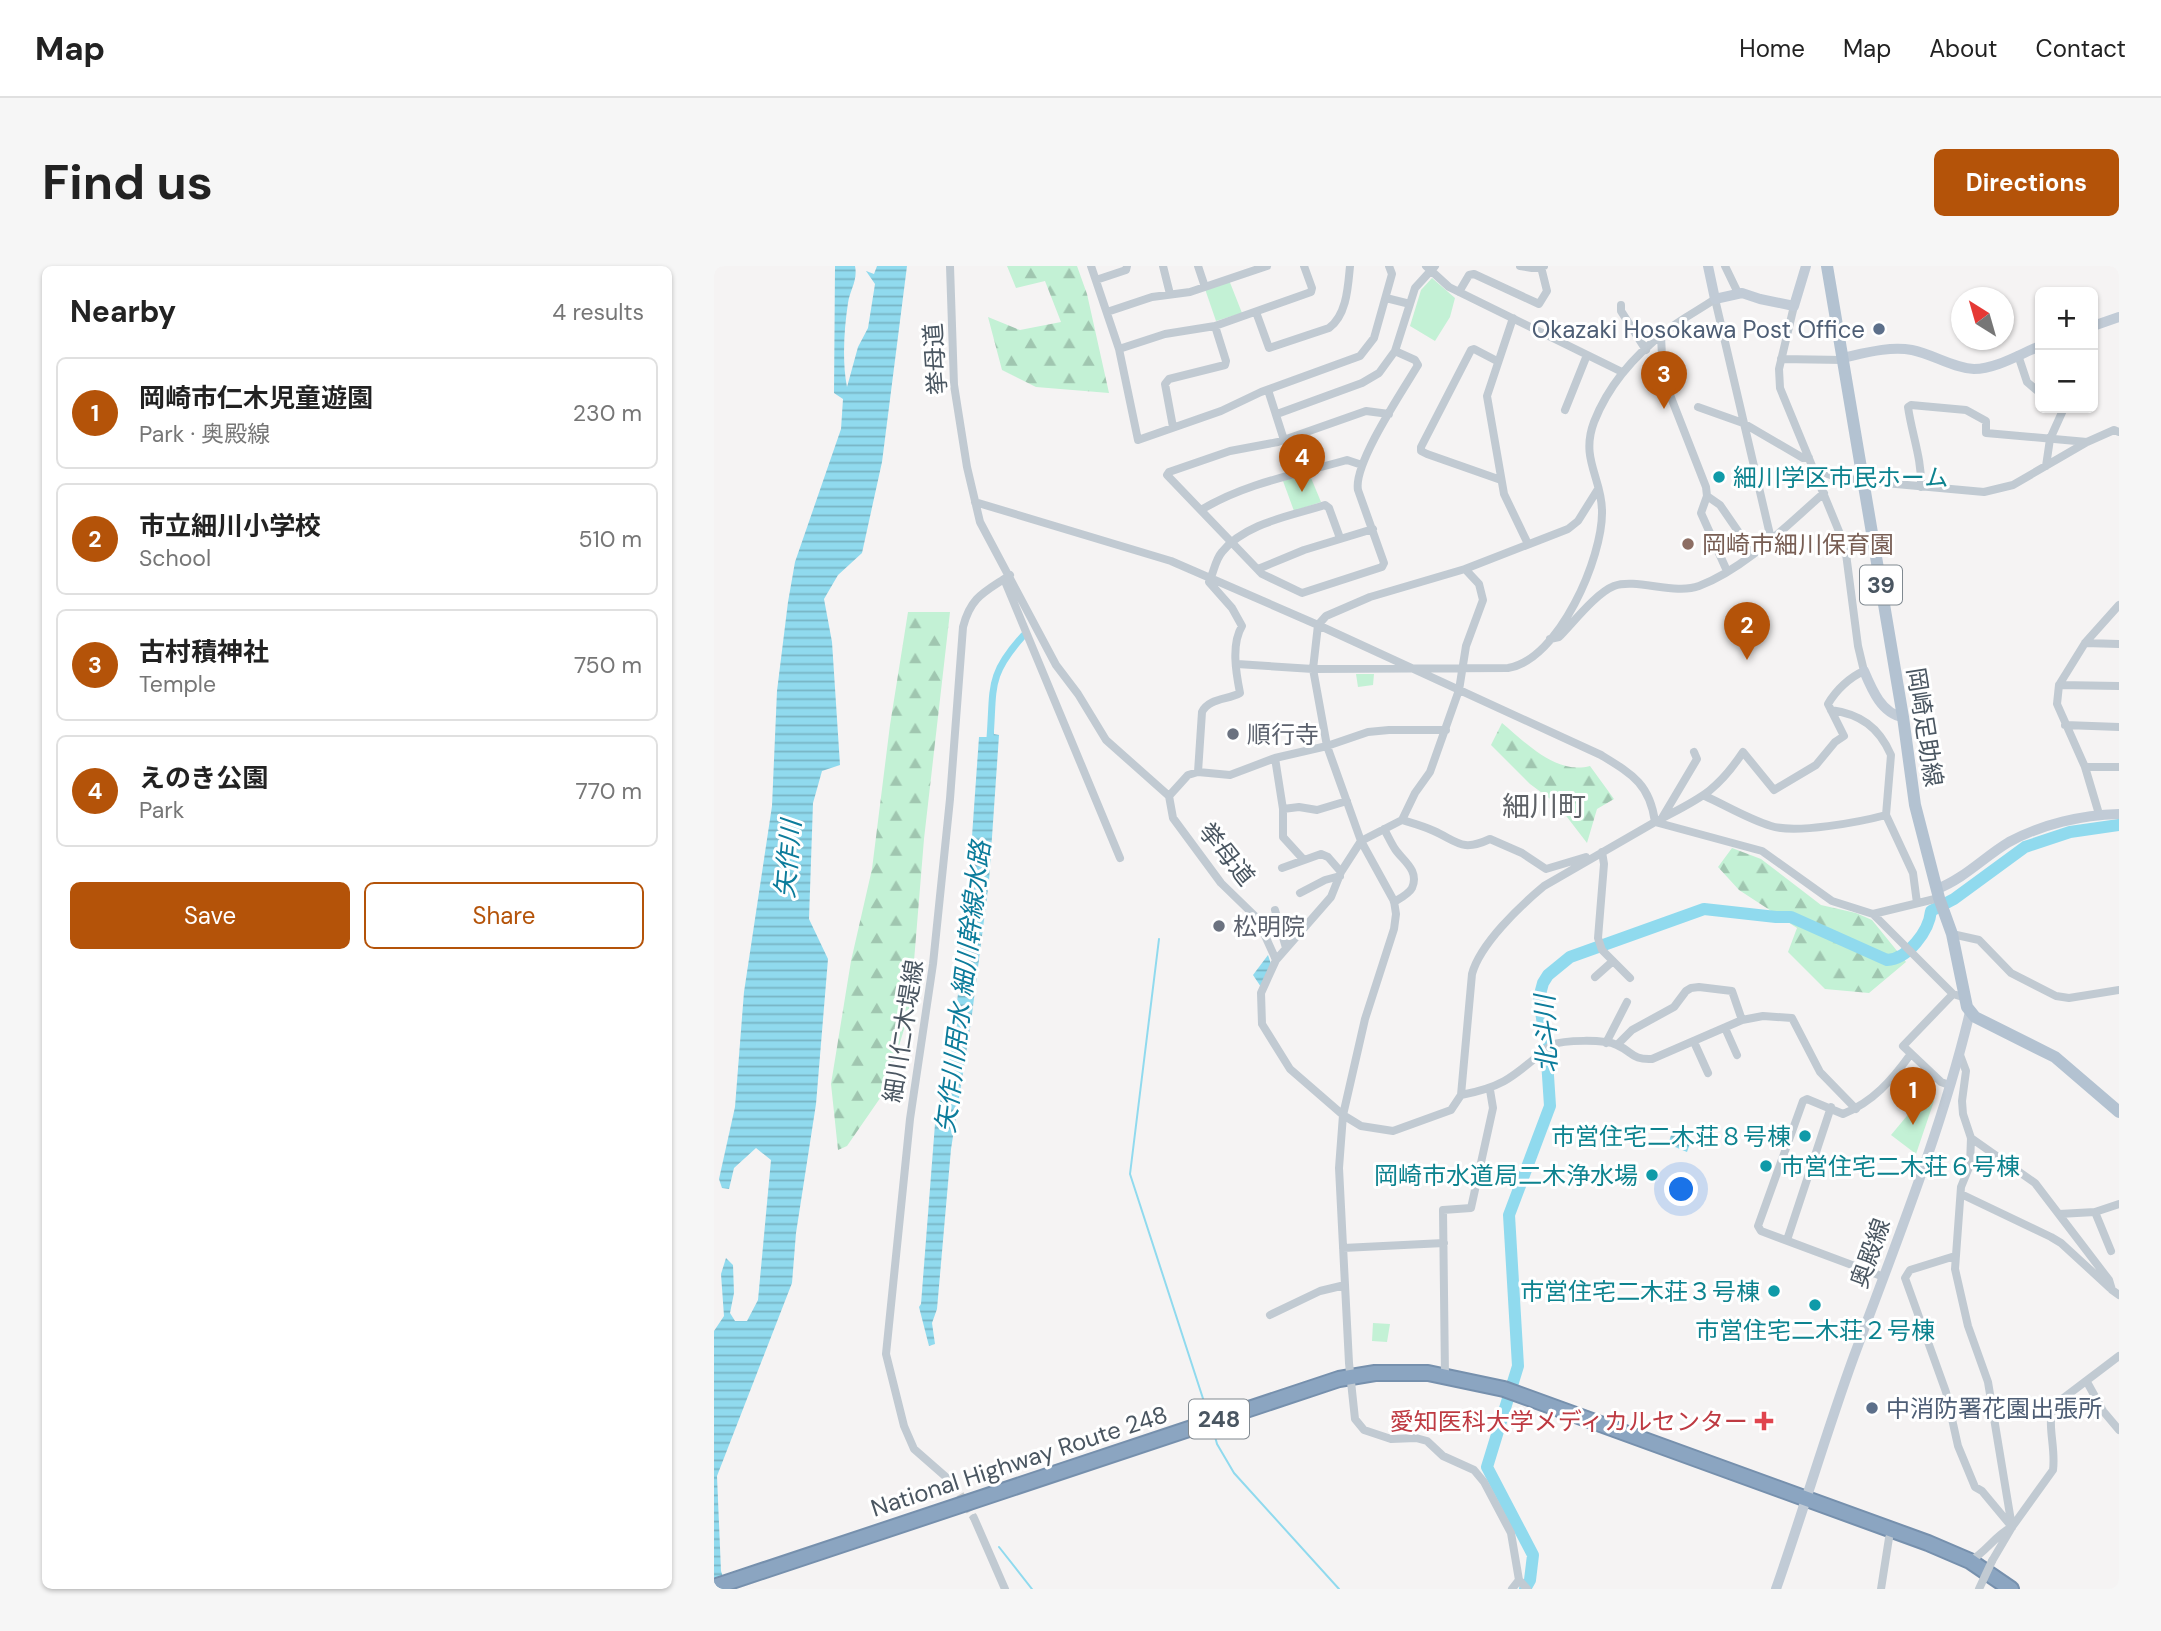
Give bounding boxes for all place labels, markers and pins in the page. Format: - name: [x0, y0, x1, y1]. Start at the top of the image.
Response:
- place label: Okazaki Hosokawa Post Office: [1532, 314, 1865, 345]
- marker: Okazaki Hosokawa Post Office: [1871, 321, 1887, 337]
- pin: 3: [1641, 351, 1687, 409]
- pin: 4: [1279, 434, 1325, 492]
- place label: 細川学区市民ホーム: [1733, 462, 1948, 493]
- marker: 細川学区市民ホーム: [1711, 469, 1727, 485]
- place label: 岡崎市細川保育園: [1702, 529, 1894, 560]
- marker: 岡崎市細川保育園: [1680, 536, 1696, 552]
- pin: 2: [1724, 602, 1770, 660]
- place label: 順行寺: [1247, 719, 1319, 750]
- marker: 順行寺: [1225, 726, 1241, 742]
- place label: 松明院: [1233, 911, 1305, 942]
- marker: 松明院: [1211, 918, 1227, 934]
- pin: 1: [1890, 1067, 1936, 1125]
- place label: 市営住宅二木荘８号棟: [1551, 1121, 1791, 1152]
- marker: 市営住宅二木荘８号棟: [1797, 1128, 1813, 1144]
- place label: 市営住宅二木荘６号棟: [1780, 1151, 2020, 1182]
- marker: 市営住宅二木荘６号棟: [1758, 1158, 1774, 1174]
- place label: 岡崎市水道局二木浄水場: [1374, 1160, 1638, 1191]
- marker: 岡崎市水道局二木浄水場: [1644, 1167, 1660, 1183]
- place label: 市営住宅二木荘３号棟: [1520, 1276, 1760, 1307]
- marker: 市営住宅二木荘３号棟: [1766, 1283, 1782, 1299]
- marker: 市営住宅二木荘２号棟: [1807, 1297, 1823, 1313]
- place label: 市営住宅二木荘２号棟: [1695, 1315, 1935, 1346]
- place label: 中消防署花園出張所: [1886, 1393, 2102, 1424]
- marker: 中消防署花園出張所: [1864, 1400, 1880, 1416]
- place label: 愛知医科大学メディカルセンター: [1390, 1406, 1748, 1437]
- marker: 愛知医科大学メディカルセンター: [1754, 1411, 1774, 1431]

